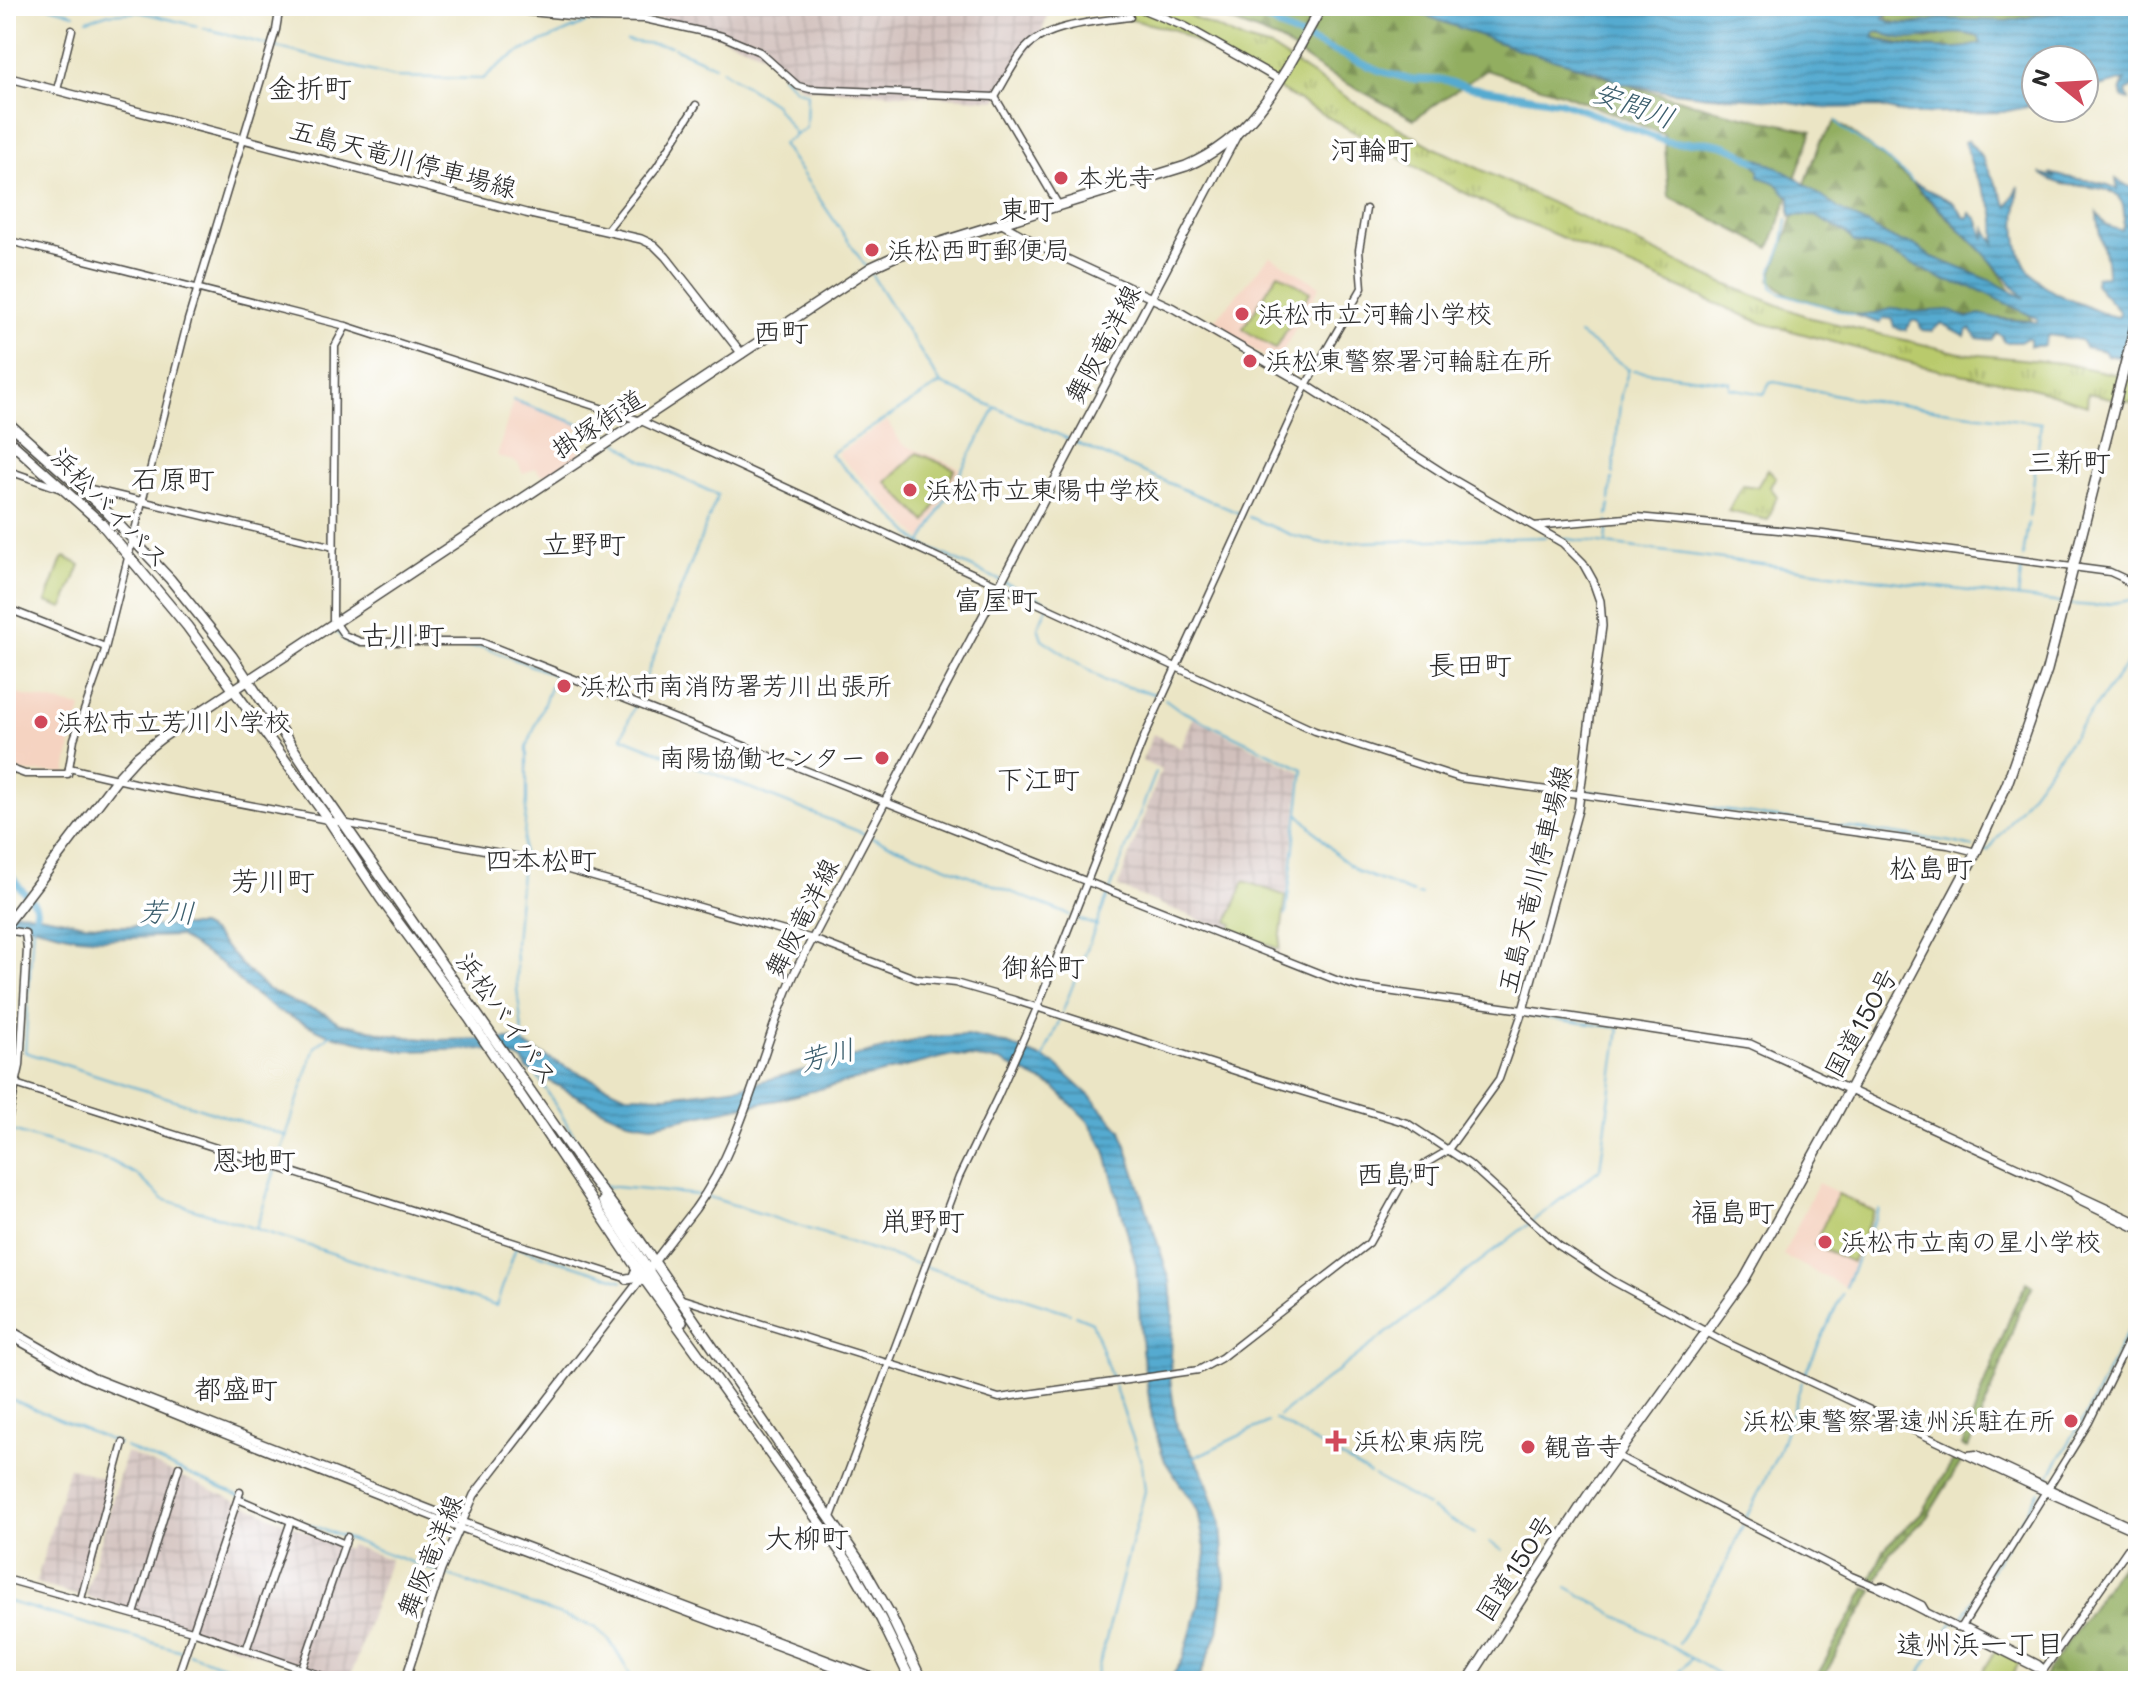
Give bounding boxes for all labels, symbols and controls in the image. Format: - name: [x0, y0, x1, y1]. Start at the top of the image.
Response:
- north arrow: [2020, 44, 2100, 124]
- text: N: [2024, 65, 2057, 90]
- district label: 金折町: [268, 69, 352, 105]
- water label: 安間川: [1589, 73, 1680, 135]
- street label: 五島天竜川停車場線: [286, 111, 521, 205]
- district label: 河輪町: [1330, 131, 1414, 167]
- place label: 本光寺: [1077, 160, 1155, 194]
- marker: 本光寺: [1052, 169, 1070, 187]
- district label: 東町: [999, 191, 1055, 227]
- place label: 浜松西町郵便局: [888, 232, 1070, 266]
- marker: 浜松西町郵便局: [863, 241, 881, 259]
- street label: 舞阪竜洋線: [1057, 278, 1148, 409]
- place label: 浜松市立河輪小学校: [1258, 296, 1492, 330]
- marker: 浜松市立河輪小学校: [1233, 305, 1251, 323]
- district label: 西町: [753, 313, 809, 349]
- place label: 浜松東警察署河輪駐在所: [1266, 343, 1552, 377]
- marker: 浜松東警察署河輪駐在所: [1241, 352, 1259, 370]
- street label: 掛塚街道: [545, 381, 650, 466]
- street label: 浜松バイパス: [44, 440, 177, 575]
- district label: 三新町: [2027, 443, 2111, 479]
- district label: 石原町: [131, 460, 215, 496]
- place label: 浜松市立東陽中学校: [926, 472, 1160, 506]
- marker: 浜松市立東陽中学校: [901, 481, 919, 499]
- district label: 立野町: [542, 525, 626, 561]
- district label: 富屋町: [954, 581, 1038, 617]
- district label: 古川町: [361, 616, 445, 652]
- district label: 長田町: [1428, 646, 1512, 682]
- place label: 浜松市南消防署芳川出張所: [580, 668, 892, 702]
- marker: 浜松市南消防署芳川出張所: [555, 677, 573, 695]
- place label: 浜松市立芳川小学校: [57, 704, 291, 738]
- marker: 浜松市立芳川小学校: [32, 713, 50, 731]
- place label: 南陽協働センター: [659, 740, 866, 774]
- marker: 南陽協働センター: [873, 749, 891, 767]
- district label: 下江町: [996, 760, 1080, 796]
- street label: 五島天竜川停車場線: [1489, 761, 1579, 996]
- district label: 四本松町: [485, 841, 597, 877]
- district label: 松島町: [1889, 849, 1973, 885]
- street label: 舞阪竜洋線: [756, 852, 846, 983]
- district label: 芳川町: [231, 862, 315, 898]
- water label: 芳川: [138, 892, 196, 930]
- street label: 浜松バイパス: [449, 945, 566, 1092]
- district label: 御給町: [1001, 948, 1085, 984]
- street label: 国道150号: [1816, 961, 1904, 1084]
- water label: 芳川: [795, 1030, 858, 1078]
- district label: 恩地町: [212, 1141, 296, 1177]
- district label: 西島町: [1356, 1155, 1440, 1191]
- district label: 福島町: [1691, 1193, 1775, 1229]
- district label: 鼡野町: [881, 1202, 965, 1238]
- place label: 浜松市立南の星小学校: [1841, 1224, 2101, 1258]
- marker: 浜松市立南の星小学校: [1816, 1233, 1834, 1251]
- district label: 都盛町: [194, 1370, 278, 1406]
- place label: 浜松東警察署遠州浜駐在所: [1743, 1403, 2055, 1437]
- marker: 浜松東警察署遠州浜駐在所: [2062, 1412, 2080, 1430]
- place label: 浜松東病院: [1354, 1423, 1484, 1457]
- place label: 観音寺: [1544, 1429, 1622, 1463]
- marker: 浜松東病院: [1325, 1430, 1347, 1452]
- marker: 観音寺: [1519, 1438, 1537, 1456]
- street label: 舞阪竜洋線: [389, 1489, 469, 1622]
- street label: 国道150号: [1467, 1508, 1561, 1627]
- district label: 大柳町: [765, 1519, 849, 1555]
- district label: 遠州浜一丁目: [1896, 1625, 2064, 1661]

